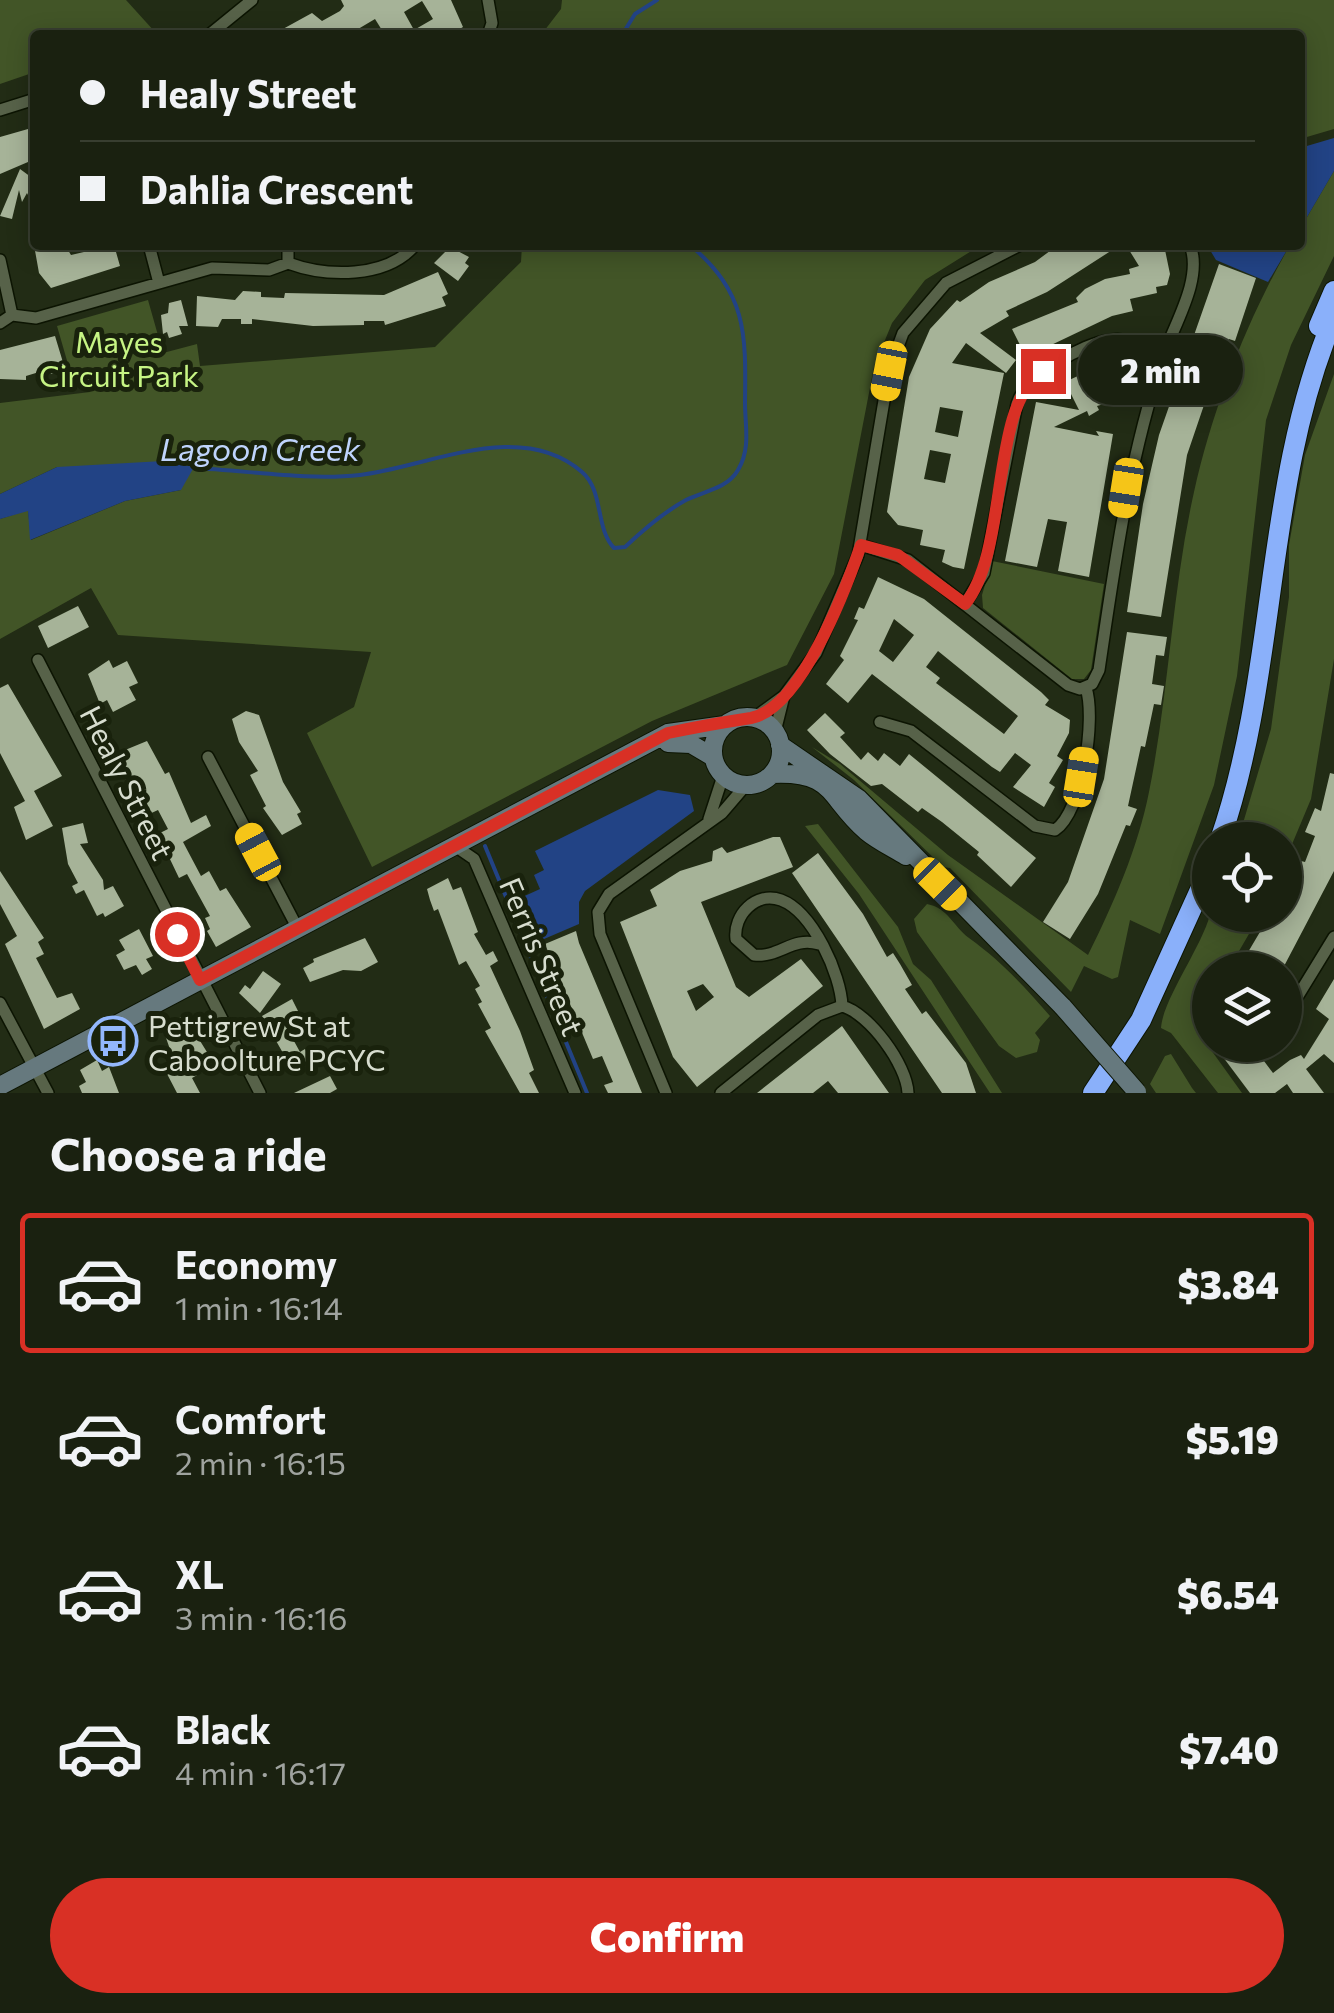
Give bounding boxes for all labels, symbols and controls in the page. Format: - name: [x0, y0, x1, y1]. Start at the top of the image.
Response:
- text: Healy Street: [140, 69, 357, 116]
- text: Dahlia Crescent: [140, 165, 413, 212]
- park label: Mayes Circuit Park: [39, 322, 199, 393]
- callout: 2 min: [1078, 336, 1243, 406]
- car: [869, 339, 909, 403]
- route end: [1021, 349, 1066, 394]
- text: 2 min: [1120, 350, 1201, 390]
- water label: Lagoon Creek: [160, 428, 361, 468]
- car: [1106, 456, 1146, 520]
- street label: Healy Street: [73, 699, 183, 865]
- car: [1061, 745, 1101, 809]
- car: [231, 818, 285, 886]
- map controls: [1192, 822, 1302, 1062]
- button: locate: [1192, 822, 1302, 932]
- car: [908, 852, 972, 916]
- street label: Ferris Street: [493, 871, 593, 1041]
- route start: [155, 912, 200, 957]
- button: layers: [1192, 952, 1302, 1062]
- place label: Pettigrew St at Caboolture PCYC: [148, 1006, 386, 1077]
- bus stop icon: Pettigrew St at Caboolture PCYC: [87, 1015, 139, 1067]
- text: Choose a ride: [50, 1125, 327, 1180]
- icon: car: [55, 1238, 145, 1328]
- text: Economy: [175, 1240, 337, 1287]
- text: $3.84: [1177, 1260, 1279, 1307]
- text: 1 min · 16:14: [175, 1287, 343, 1327]
- icon: car: [55, 1393, 145, 1483]
- text: Comfort: [175, 1395, 326, 1442]
- text: $5.19: [1186, 1415, 1279, 1462]
- text: 2 min · 16:15: [175, 1442, 346, 1482]
- icon: car: [55, 1548, 145, 1638]
- text: XL: [175, 1550, 224, 1597]
- text: $6.54: [1177, 1570, 1279, 1617]
- text: 3 min · 16:16: [175, 1597, 347, 1637]
- icon: car: [55, 1703, 145, 1793]
- text: Black: [175, 1705, 271, 1752]
- text: $7.40: [1179, 1725, 1279, 1772]
- text: 4 min · 16:17: [175, 1752, 346, 1792]
- button: Confirm: [50, 1878, 1284, 1993]

